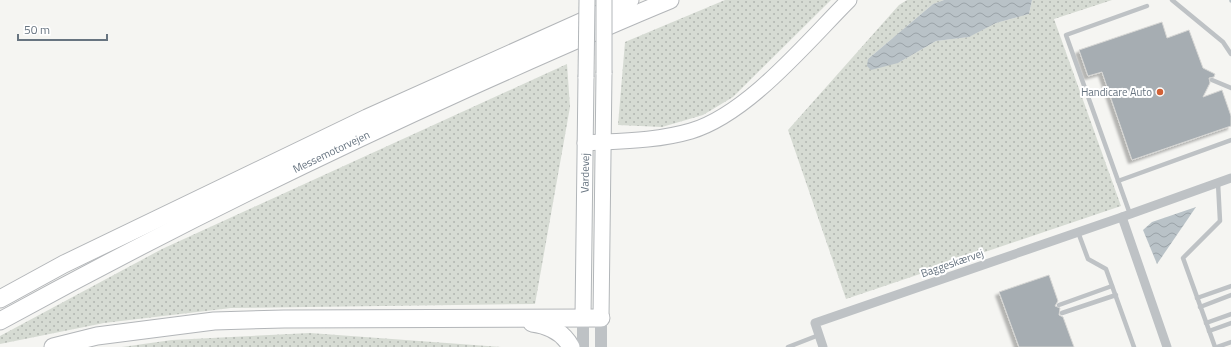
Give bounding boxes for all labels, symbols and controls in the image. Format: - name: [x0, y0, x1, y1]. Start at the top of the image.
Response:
- scale bar: [18, 16, 107, 42]
- text: 50 m: [24, 20, 50, 39]
- place label: Handicare Auto: [1081, 84, 1152, 100]
- marker: Handicare Auto: [1155, 87, 1165, 97]
- street label: Messemotorvejen: [290, 126, 372, 177]
- street label: Vardevej: [577, 153, 593, 193]
- street label: Baggeskærvej: [919, 245, 985, 281]

